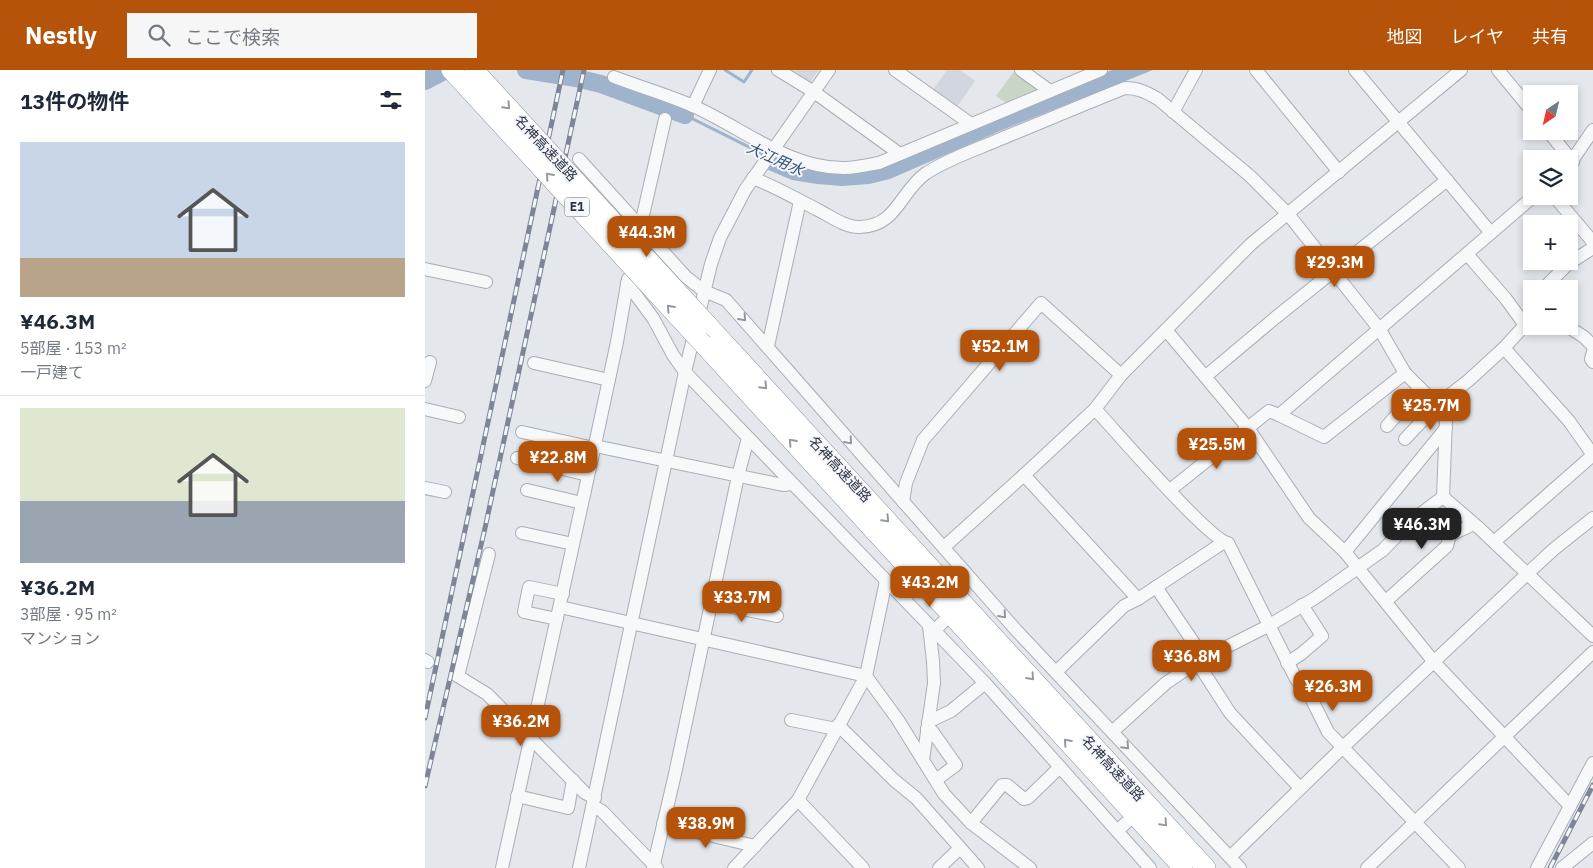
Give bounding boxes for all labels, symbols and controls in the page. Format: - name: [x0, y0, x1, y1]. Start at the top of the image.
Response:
- search box: [127, 13, 477, 58]
- text: Nestly: [25, 19, 97, 51]
- icon: search: [145, 21, 173, 49]
- text: ここで検索: [185, 25, 280, 49]
- text: 地図: [1387, 25, 1423, 48]
- text: レイヤ: [1451, 25, 1504, 48]
- text: 共有: [1532, 25, 1568, 48]
- north arrow: [1523, 85, 1577, 140]
- map controls: [1523, 85, 1578, 335]
- icon: filters: [377, 86, 405, 114]
- text: 13件の物件: [20, 87, 129, 115]
- one-way arrow: [501, 100, 510, 109]
- street label: 名神高速道路: [511, 111, 581, 185]
- water label: 大江用水: [744, 138, 808, 180]
- button: layers: [1523, 150, 1578, 205]
- one-way arrow: [546, 172, 555, 181]
- icon: home: [168, 175, 258, 265]
- road number: E1: [565, 198, 589, 216]
- button: +: [1523, 215, 1578, 270]
- pin: ¥44.3M: [606, 216, 688, 258]
- text: ¥44.3M: [618, 222, 676, 242]
- pin: ¥29.3M: [1294, 246, 1376, 288]
- text: ¥29.3M: [1306, 252, 1364, 272]
- button: −: [1523, 280, 1578, 335]
- one-way arrow: [667, 305, 676, 314]
- text: ¥46.3M: [20, 307, 95, 335]
- one-way arrow: [737, 312, 746, 321]
- pin: ¥52.1M: [959, 330, 1041, 372]
- text: ¥52.1M: [971, 336, 1029, 356]
- text: 5部屋 · 153 m²: [20, 338, 126, 358]
- text: 一戸建て: [20, 362, 84, 382]
- one-way arrow: [758, 380, 767, 389]
- pin: ¥25.7M: [1390, 388, 1472, 431]
- text: ¥25.7M: [1402, 395, 1460, 415]
- pin: ¥25.5M: [1176, 428, 1258, 470]
- street label: 名神高速道路: [805, 432, 875, 506]
- text: ¥25.5M: [1188, 434, 1246, 454]
- one-way arrow: [843, 435, 852, 444]
- one-way arrow: [789, 438, 798, 447]
- icon: home: [168, 440, 258, 530]
- pin: ¥22.8M: [517, 440, 599, 483]
- text: ¥22.8M: [529, 447, 587, 467]
- pin: ¥46.3M: [1381, 508, 1463, 550]
- one-way arrow: [880, 513, 889, 522]
- text: ¥46.3M: [1393, 514, 1451, 534]
- pin: ¥43.2M: [889, 566, 971, 608]
- text: ¥43.2M: [901, 572, 959, 592]
- text: ¥36.2M: [20, 573, 95, 601]
- pin: ¥33.7M: [701, 580, 783, 623]
- text: ¥33.7M: [713, 587, 771, 607]
- text: 3部屋 · 95 m²: [20, 604, 117, 624]
- one-way arrow: [997, 609, 1006, 618]
- text: マンション: [20, 628, 100, 648]
- pin: ¥36.8M: [1151, 640, 1233, 682]
- text: ¥36.8M: [1163, 646, 1221, 666]
- pin: ¥26.3M: [1292, 670, 1374, 712]
- one-way arrow: [1025, 672, 1034, 681]
- text: ¥26.3M: [1304, 676, 1362, 696]
- pin: ¥36.2M: [480, 704, 562, 747]
- text: ¥36.2M: [492, 711, 550, 731]
- street label: 名神高速道路: [1078, 731, 1148, 805]
- one-way arrow: [1064, 739, 1073, 748]
- one-way arrow: [1120, 741, 1129, 750]
- pin: ¥38.9M: [665, 806, 747, 849]
- text: ¥38.9M: [677, 813, 735, 833]
- one-way arrow: [1158, 817, 1167, 826]

